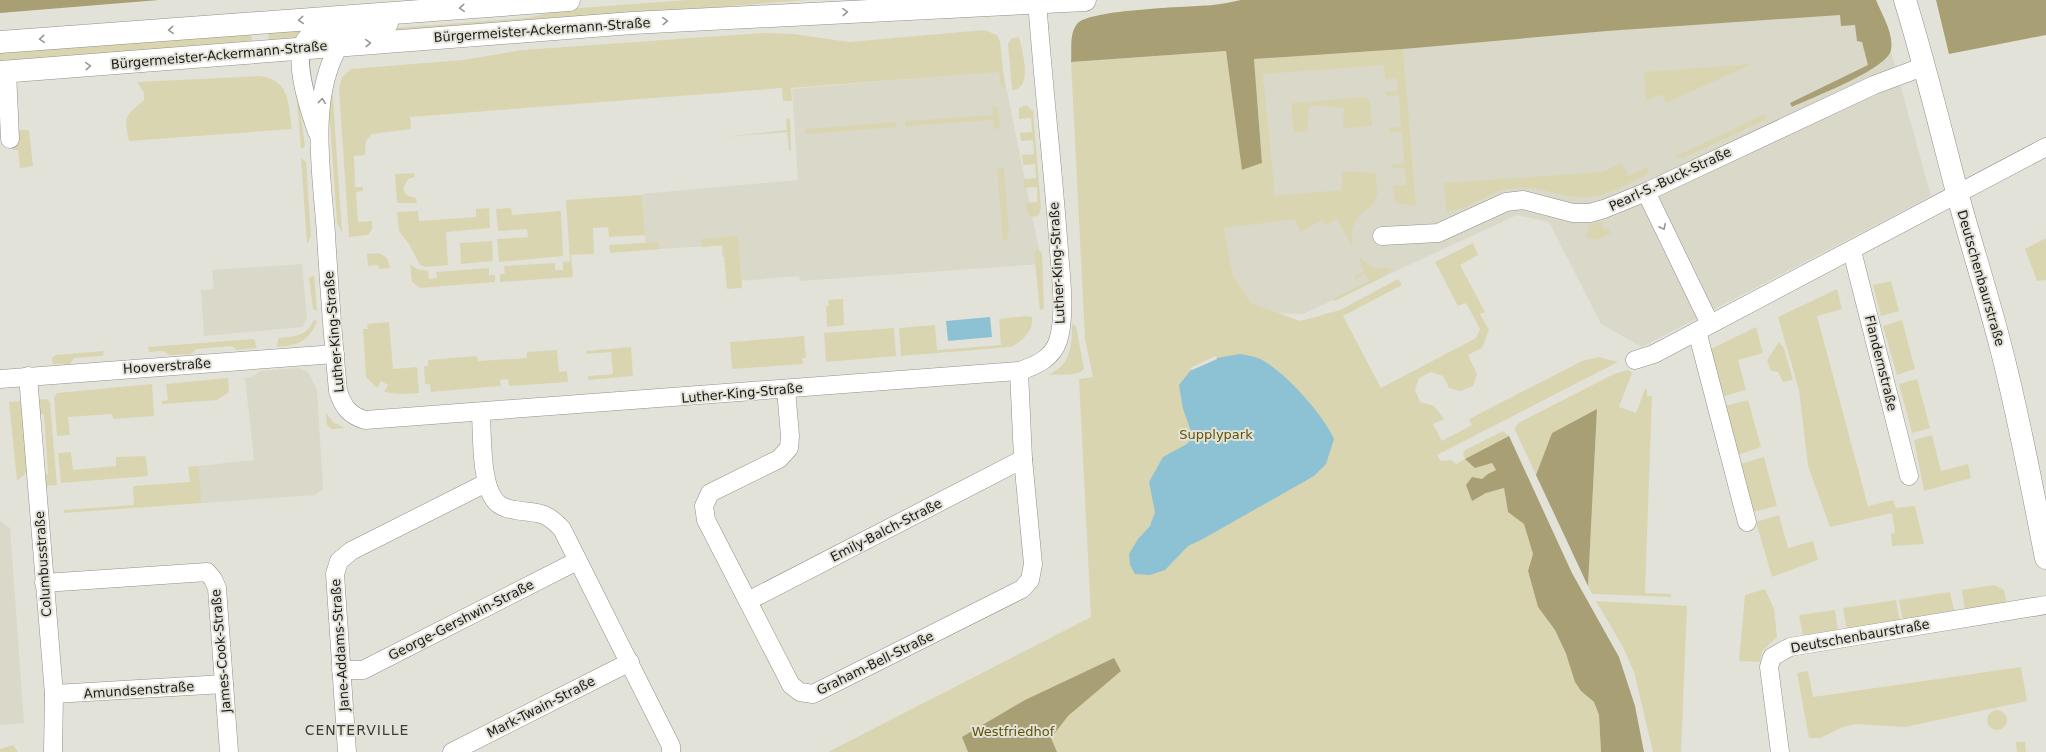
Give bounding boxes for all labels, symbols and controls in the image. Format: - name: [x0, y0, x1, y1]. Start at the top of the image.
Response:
- one-way arrow: [459, 3, 465, 12]
- one-way arrow: [842, 8, 848, 16]
- street label: Bürgermeister-Ackermann-Straße: [433, 15, 651, 45]
- one-way arrow: [298, 16, 304, 25]
- one-way arrow: [662, 17, 668, 26]
- one-way arrow: [168, 26, 174, 35]
- one-way arrow: [39, 35, 45, 44]
- street label: Bürgermeister-Ackermann-Straße: [110, 38, 328, 72]
- one-way arrow: [365, 39, 371, 48]
- one-way arrow: [85, 61, 91, 70]
- one-way arrow: [317, 98, 326, 104]
- street label: Pearl-S.-Buck-Straße: [1607, 144, 1733, 214]
- street label: Luther-King-Straße: [1046, 202, 1068, 324]
- street label: Deutschenbaurstraße: [1954, 208, 2008, 348]
- one-way arrow: [1658, 223, 1666, 230]
- street label: Luther-King-Straße: [321, 271, 347, 393]
- street label: Flandernstraße: [1862, 314, 1900, 412]
- street label: Hooverstraße: [123, 355, 211, 377]
- street label: Luther-King-Straße: [681, 380, 803, 406]
- park label: Supplypark: [1179, 427, 1253, 442]
- street label: Emily-Balch-Straße: [828, 495, 944, 565]
- street label: Columbusstraße: [32, 511, 54, 617]
- street label: George-Gershwin-Straße: [386, 577, 536, 663]
- street label: Jane-Addams-Straße: [328, 578, 352, 713]
- street label: James-Cook-Straße: [208, 589, 234, 714]
- street label: Deutschenbaurstraße: [1789, 616, 1931, 656]
- street label: Graham-Bell-Straße: [814, 628, 936, 698]
- street label: Mark-Twain-Straße: [484, 673, 598, 741]
- street label: Amundsenstraße: [83, 679, 195, 701]
- district label: CENTERVILLE: [305, 722, 409, 738]
- park label: Westfriedhof: [972, 724, 1055, 739]

